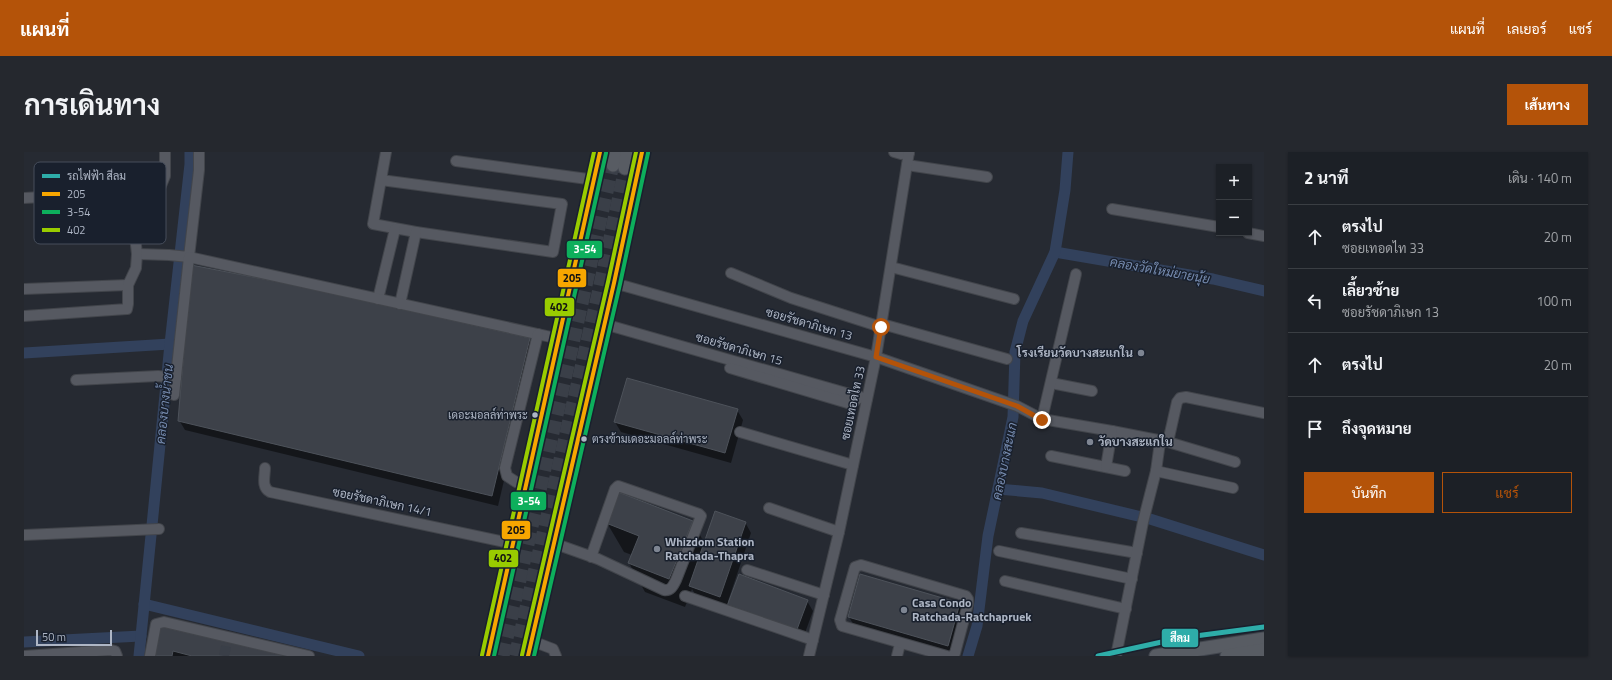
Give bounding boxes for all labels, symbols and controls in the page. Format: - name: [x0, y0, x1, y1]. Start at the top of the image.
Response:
- text: แผนที่: [20, 14, 69, 43]
- text: แผนที่: [1450, 18, 1485, 39]
- text: เลเยอร์: [1507, 18, 1547, 39]
- text: แชร์: [1569, 18, 1592, 39]
- text: การเดินทาง: [24, 83, 160, 126]
- button: เส้นทาง: [1507, 84, 1588, 125]
- legend: [34, 162, 166, 244]
- map controls: [1216, 164, 1252, 236]
- button: +: [1216, 164, 1252, 200]
- text: 2 นาที: [1304, 165, 1349, 191]
- text: รถไฟฟ้า สีลม: [67, 168, 126, 184]
- text: เดิน · 140 m: [1508, 168, 1572, 188]
- text: 205: [67, 186, 85, 202]
- button: −: [1216, 200, 1252, 236]
- text: 3-54: [67, 204, 90, 220]
- text: ตรงไป: [1342, 215, 1383, 238]
- text: 402: [67, 222, 85, 238]
- icon: ahead: [1304, 226, 1326, 248]
- text: 20 m: [1544, 227, 1572, 247]
- text: ซอยเทอดไท 33: [1342, 238, 1424, 258]
- line badge: 3-54: [566, 240, 603, 259]
- text: 3-54: [574, 241, 596, 257]
- water label: คลองวัดใหม่ยายนุ้ย: [1108, 251, 1212, 289]
- line badge: 205: [557, 268, 587, 288]
- text: 205: [563, 270, 581, 286]
- text: เลี้ยวซ้าย: [1342, 279, 1399, 302]
- icon: left: [1304, 290, 1326, 312]
- text: 100 m: [1536, 291, 1572, 311]
- line badge: 402: [544, 297, 575, 317]
- text: 402: [550, 299, 568, 315]
- street label: ซอยรัชดาภิเษก 13: [763, 302, 855, 345]
- text: ซอยรัชดาภิเษก 13: [1342, 302, 1439, 322]
- route start: [872, 318, 890, 336]
- street label: ซอยรัชดาภิเษก 15: [693, 327, 785, 370]
- place label: โรงเรียนวัดบางสะแกใน: [1016, 343, 1133, 362]
- marker: โรงเรียนวัดบางสะแกใน: [1136, 348, 1146, 358]
- text: ตรงไป: [1342, 353, 1383, 376]
- icon: ahead: [1304, 354, 1326, 376]
- text: 20 m: [1544, 355, 1572, 375]
- water label: คลองบางน้ำชน: [148, 362, 178, 445]
- street label: ซอยเทอดไท 33: [835, 364, 870, 442]
- place label: เดอะมอลล์ท่าพระ: [448, 407, 528, 423]
- marker: เดอะมอลล์ท่าพระ: [530, 410, 540, 420]
- route end: [1033, 411, 1051, 429]
- text: ถึงจุดหมาย: [1342, 417, 1412, 440]
- icon: arrive: [1304, 418, 1326, 440]
- water label: คลองบางสะแก: [986, 420, 1022, 502]
- place label: ตรงข้ามเดอะมอลล์ท่าพระ: [592, 431, 708, 447]
- place label: วัดบางสะแกใน: [1098, 432, 1173, 451]
- marker: ตรงข้ามเดอะมอลล์ท่าพระ: [579, 434, 589, 444]
- marker: วัดบางสะแกใน: [1085, 437, 1095, 447]
- button: บันทึก: [1304, 472, 1434, 513]
- button: แชร์: [1442, 472, 1572, 513]
- street label: ซอยรัชดาภิเษก 14/1: [331, 482, 434, 521]
- line badge: 3-54: [510, 491, 547, 511]
- text: 3-54: [518, 493, 540, 509]
- line badge: 205: [501, 520, 531, 540]
- text: 205: [507, 522, 525, 538]
- place label: Whizdom Station Ratchada-Thapra: [665, 532, 754, 565]
- marker: Whizdom Station Ratchada-Thapra: [652, 544, 662, 554]
- line badge: 402: [488, 549, 519, 568]
- text: 402: [494, 550, 512, 566]
- place label: Casa Condo Ratchada-Ratchapruek: [912, 593, 1032, 626]
- marker: Casa Condo Ratchada-Ratchapruek: [899, 605, 909, 615]
- scale bar: [36, 628, 112, 647]
- line badge: สีลม: [1161, 628, 1199, 648]
- text: 50 m: [42, 629, 66, 645]
- text: สีลม: [1170, 630, 1190, 646]

